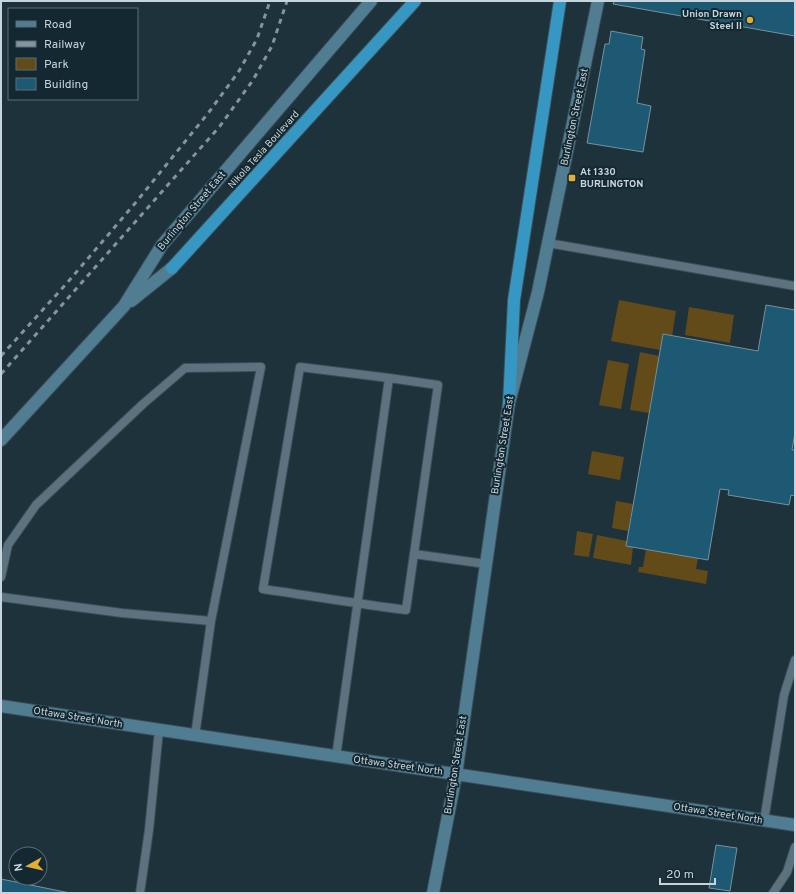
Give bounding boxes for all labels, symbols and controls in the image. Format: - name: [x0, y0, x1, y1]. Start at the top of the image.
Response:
- legend: [8, 8, 138, 100]
- place label: Union Drawn Steel II: [682, 8, 742, 33]
- marker: Union Drawn Steel II: [745, 15, 755, 25]
- text: Road: [44, 17, 72, 33]
- text: Railway: [44, 37, 85, 53]
- text: Park: [44, 57, 69, 73]
- street label: Burlington Street East: [558, 67, 592, 167]
- text: Building: [44, 77, 88, 93]
- street label: Nikola Tesla Boulevard: [226, 108, 302, 192]
- place label: At 1330 BURLINGTON: [580, 166, 643, 191]
- street label: Burlington Street East: [155, 169, 229, 253]
- marker: At 1330 BURLINGTON: [567, 173, 577, 183]
- street label: Burlington Street East: [489, 395, 517, 495]
- street label: Ottawa Street North: [32, 705, 124, 731]
- street label: Burlington Street East: [442, 715, 470, 815]
- street label: Ottawa Street North: [352, 753, 444, 779]
- street label: Ottawa Street North: [672, 801, 764, 827]
- north arrow: [8, 846, 48, 886]
- scale bar: [660, 860, 715, 886]
- text: N: [12, 862, 27, 872]
- text: 20 m: [666, 867, 694, 883]

